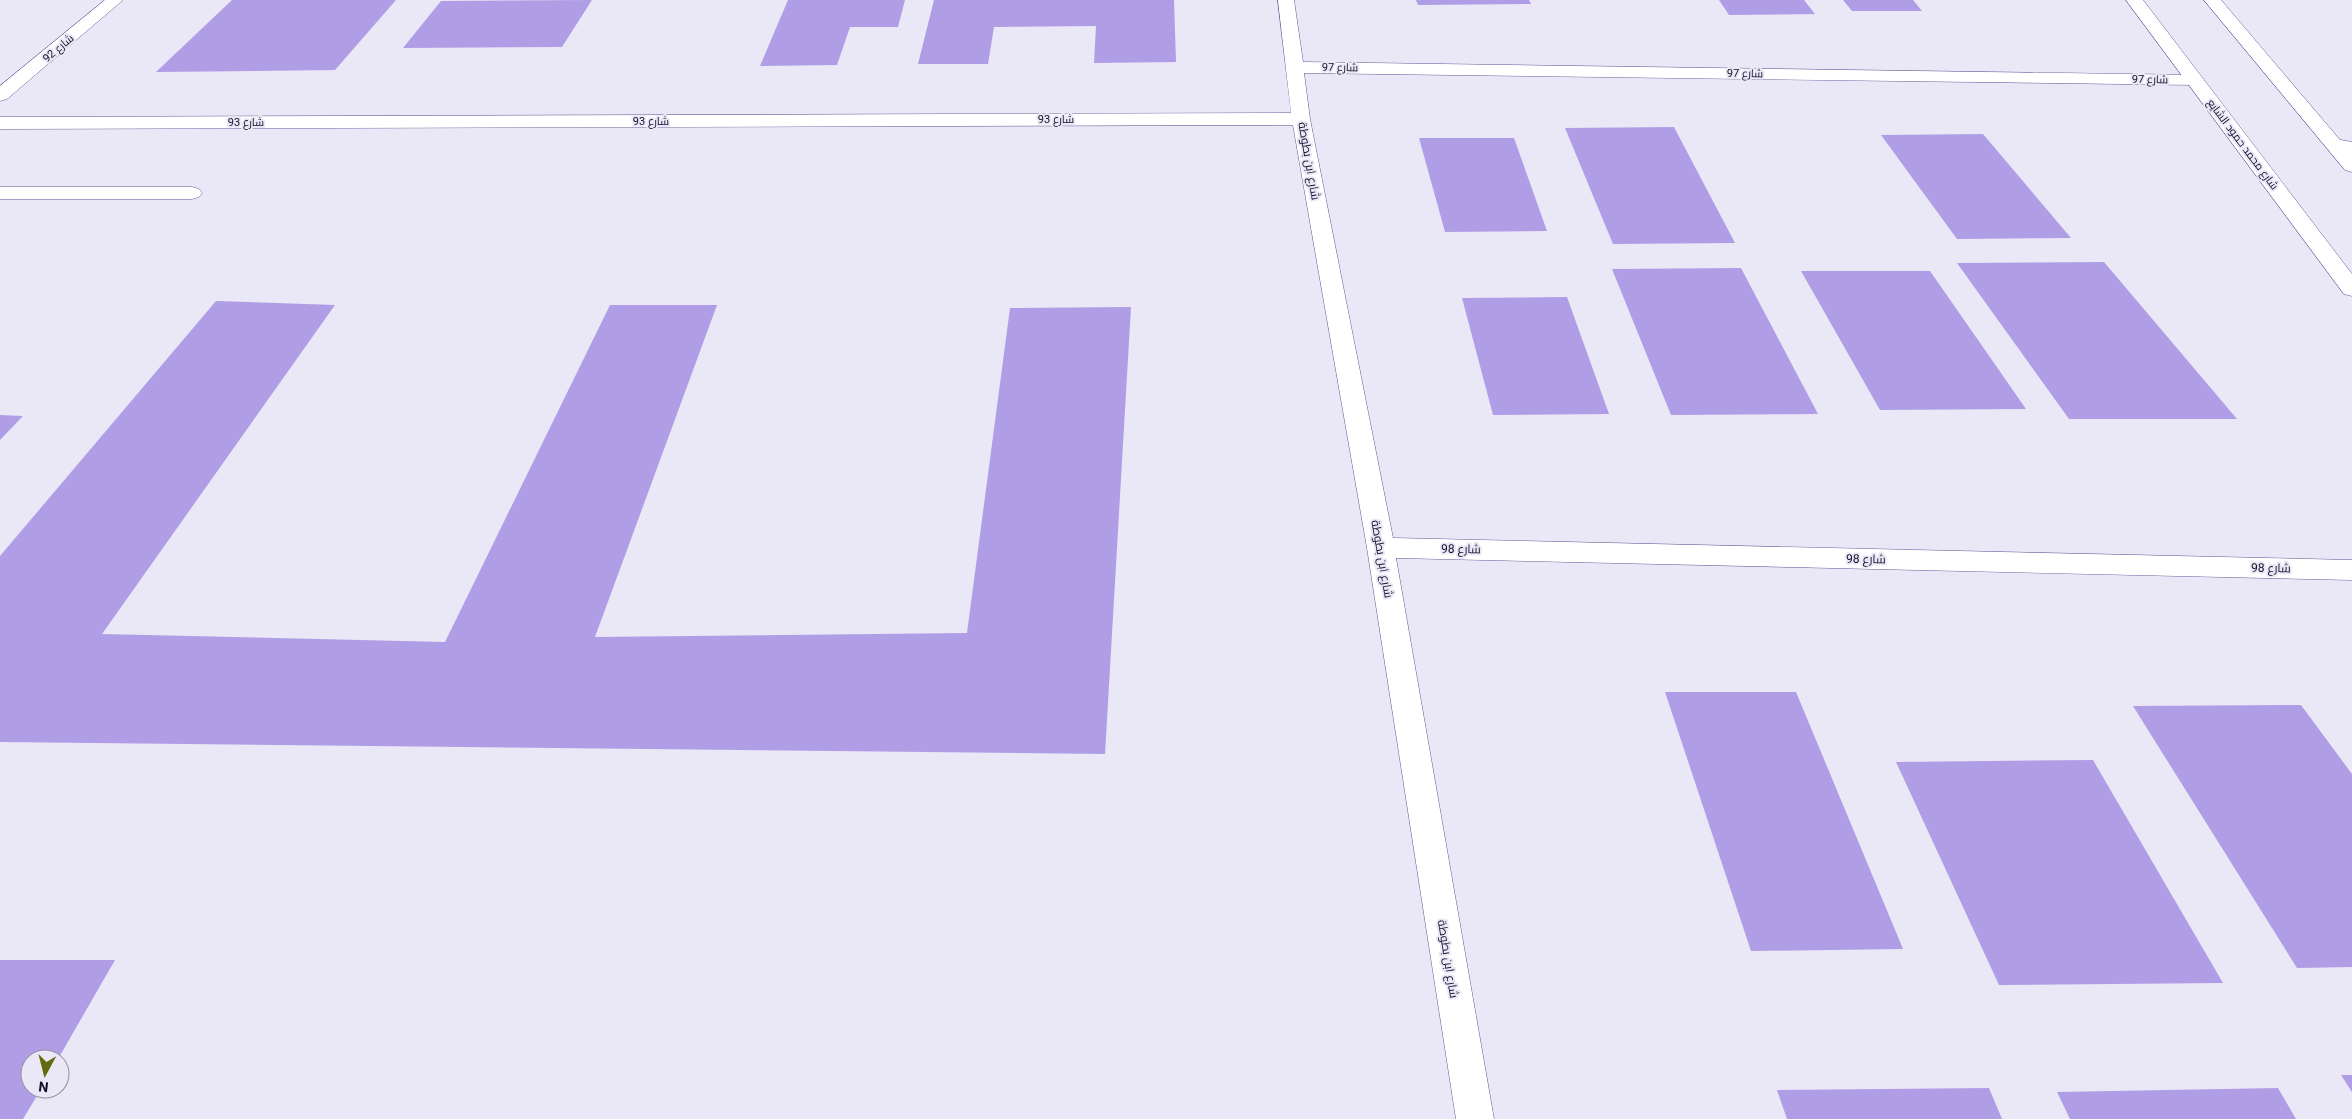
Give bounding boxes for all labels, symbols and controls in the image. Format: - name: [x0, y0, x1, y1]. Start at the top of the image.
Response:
- street label: شارع 92: [40, 32, 77, 66]
- street label: شارع 97: [1322, 61, 1358, 75]
- street label: شارع 97: [1727, 67, 1763, 81]
- street label: شارع 97: [2132, 73, 2168, 87]
- street label: شارع محمد حمود الشايع: [2203, 96, 2281, 193]
- street label: شارع 93: [1038, 113, 1074, 127]
- street label: شارع 93: [633, 115, 669, 129]
- street label: شارع 93: [228, 116, 264, 130]
- street label: شارع ابن بطوطة: [1294, 121, 1323, 201]
- street label: شارع ابن بطوطة: [1367, 519, 1396, 599]
- street label: شارع 98: [1441, 542, 1481, 557]
- street label: شارع 98: [1846, 552, 1886, 567]
- street label: شارع 98: [2251, 561, 2291, 576]
- street label: شارع ابن بطوطة: [1434, 919, 1461, 999]
- north arrow: [20, 1049, 70, 1099]
- text: N: [38, 1078, 49, 1095]

